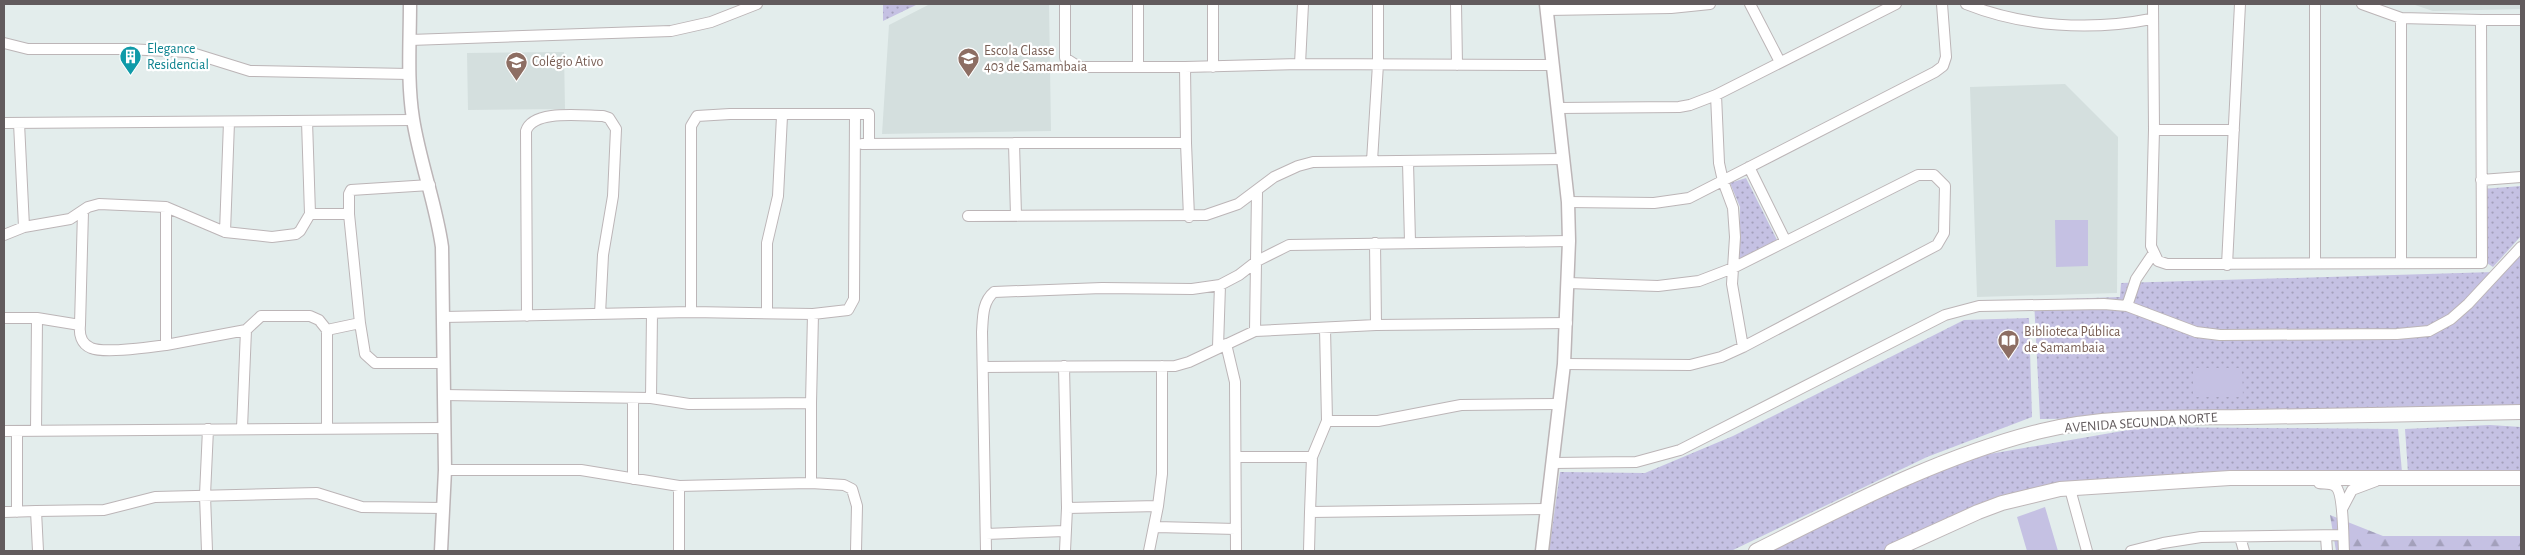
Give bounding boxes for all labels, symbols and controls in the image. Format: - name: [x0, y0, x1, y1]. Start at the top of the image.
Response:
- place label: Elegance Residencial: [147, 42, 209, 72]
- place label: Escola Classe 403 de Samambaia: [984, 44, 1088, 74]
- building icon: Elegance Residencial: [119, 45, 143, 76]
- school or university icon: Escola Classe 403 de Samambaia: [956, 47, 980, 78]
- school or university icon: Colégio Ativo: [504, 50, 528, 81]
- place label: Colégio Ativo: [532, 55, 603, 69]
- place label: Biblioteca Pública de Samambaia: [2024, 325, 2121, 355]
- library icon: Biblioteca Pública de Samambaia: [1996, 328, 2020, 359]
- street label: AVENIDA SEGUNDA NORTE: [2064, 411, 2218, 435]

